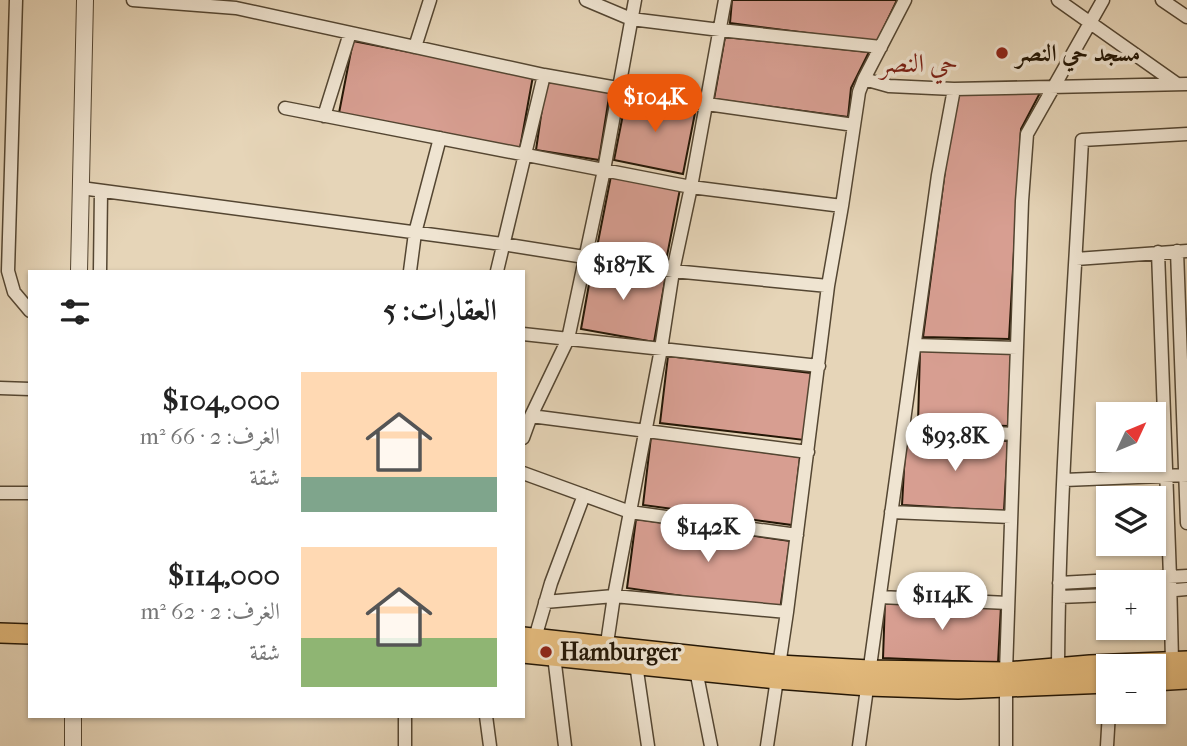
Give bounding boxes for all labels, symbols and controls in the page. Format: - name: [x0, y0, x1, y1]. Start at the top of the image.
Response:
- place label: مسجد حي النصر: [1013, 39, 1140, 72]
- marker: مسجد حي النصر: [994, 45, 1010, 61]
- district label: حي النصر: [877, 48, 958, 85]
- pin: $104K: [606, 74, 704, 134]
- text: $104K: [623, 83, 687, 110]
- pin: $187K: [574, 243, 672, 302]
- text: $187K: [593, 251, 653, 278]
- icon: filters: [56, 293, 94, 331]
- text: العقارات: 5: [383, 293, 497, 328]
- text: $104,000: [162, 383, 280, 418]
- icon: home: [357, 400, 441, 484]
- north arrow: [1096, 402, 1166, 472]
- map controls: [1096, 402, 1166, 724]
- pin: $93.8K: [898, 414, 1012, 473]
- text: $93.8K: [922, 422, 988, 449]
- text: الغرف: 2 · 66 m²: [140, 423, 280, 450]
- text: شقة: [250, 464, 280, 491]
- button: layers: [1096, 486, 1166, 556]
- pin: $142K: [659, 504, 757, 564]
- text: $142K: [677, 513, 740, 540]
- text: $114,000: [168, 558, 280, 593]
- button: +: [1096, 570, 1166, 640]
- pin: $114K: [893, 572, 991, 632]
- icon: home: [357, 575, 441, 659]
- text: $114K: [912, 581, 972, 608]
- text: الغرف: 2 · 62 m²: [140, 598, 280, 625]
- place label: Hamburger: [560, 638, 682, 666]
- text: شقة: [250, 639, 280, 666]
- marker: Hamburger: [538, 644, 554, 660]
- button: −: [1096, 654, 1166, 724]

